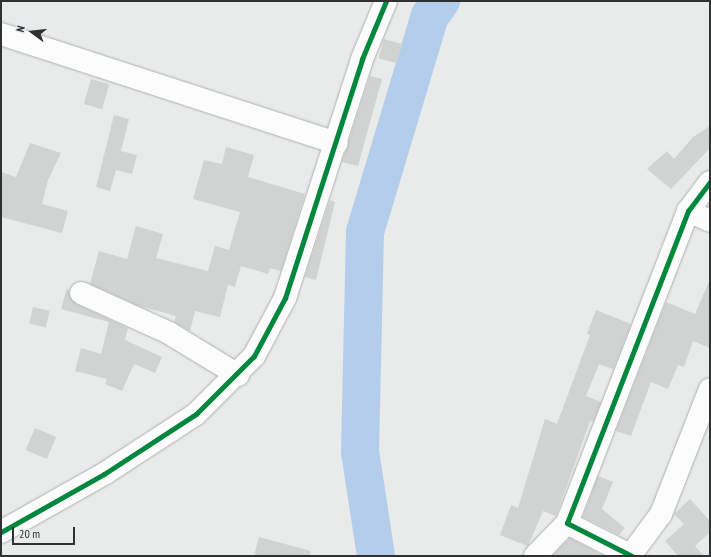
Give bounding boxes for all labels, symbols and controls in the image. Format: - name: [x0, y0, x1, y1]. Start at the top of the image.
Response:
- north arrow: [12, 12, 52, 52]
- text: N: [13, 24, 28, 34]
- scale bar: [14, 519, 77, 545]
- text: 20 m: [19, 526, 40, 541]

